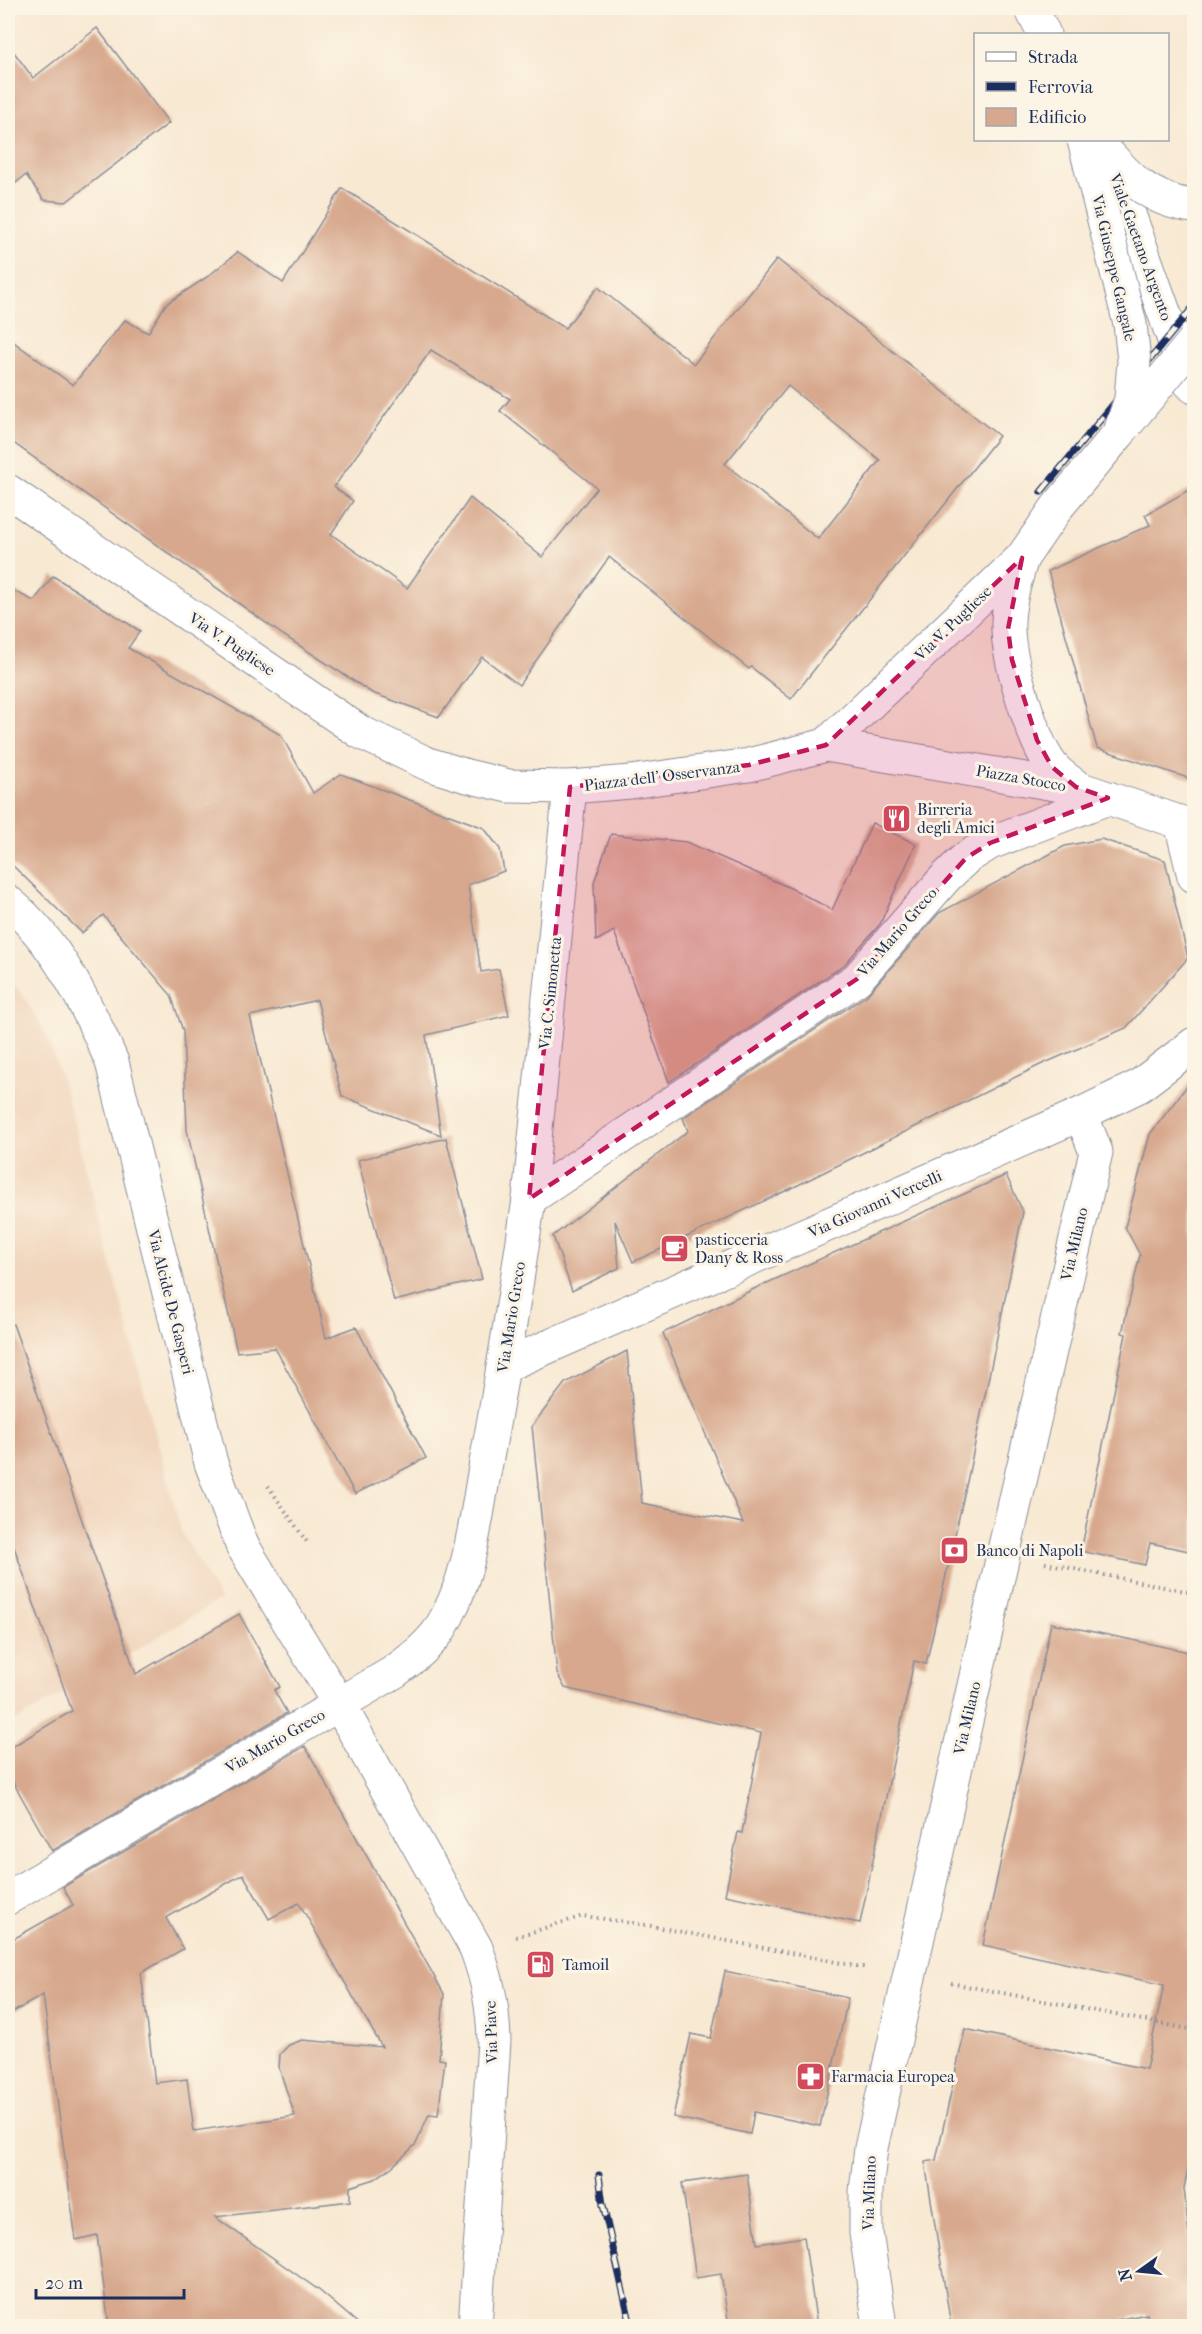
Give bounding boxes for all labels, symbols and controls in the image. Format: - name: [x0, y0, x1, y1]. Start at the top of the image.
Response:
- legend: [974, 33, 1169, 141]
- text: Strada: [1028, 47, 1079, 68]
- text: Ferrovia: [1028, 77, 1094, 98]
- text: Edificio: [1028, 107, 1086, 128]
- street label: Viale Gaetano Argento: [1105, 170, 1176, 323]
- street label: Via Giuseppe Gangale: [1088, 192, 1140, 343]
- street label: Via V. Pugliese: [910, 581, 996, 665]
- street label: Via V. Pugliese: [184, 608, 279, 680]
- street label: Piazza dell' Osservanza: [583, 757, 742, 795]
- street label: Piazza Stocco: [975, 761, 1067, 795]
- place label: Birreria degli Amici: [917, 800, 995, 837]
- restaurant icon: Birreria degli Amici: [880, 802, 912, 834]
- street label: Via Mario Greco: [852, 883, 941, 981]
- street label: Via C. Simonetta: [535, 935, 565, 1051]
- street label: Via Giovanni Vercelli: [804, 1166, 945, 1242]
- street label: Via Milano: [1056, 1206, 1092, 1283]
- street label: Via Alcide De Gasperi: [144, 1227, 198, 1377]
- place label: pasticceria Dany & Ross: [694, 1230, 783, 1267]
- cafe icon: pasticceria Dany & Ross: [658, 1232, 690, 1264]
- street label: Via Mario Greco: [493, 1260, 529, 1375]
- bank icon: Banco di Napoli: [939, 1534, 971, 1566]
- place label: Banco di Napoli: [976, 1541, 1084, 1560]
- street label: Via Milano: [949, 1680, 985, 1757]
- street label: Via Mario Greco: [221, 1705, 328, 1778]
- fuel station icon: Tamoil: [525, 1948, 557, 1980]
- place label: Tamoil: [562, 1955, 610, 1974]
- street label: Via Piave: [480, 2000, 502, 2065]
- pharmacy icon: Farmacia Europea: [794, 2060, 826, 2092]
- place label: Farmacia Europea: [831, 2067, 955, 2086]
- street label: Via Milano: [858, 2155, 880, 2232]
- north arrow: [1109, 2241, 1169, 2301]
- scale bar: [36, 2262, 184, 2300]
- text: N: [1114, 2266, 1136, 2283]
- text: 20 m: [45, 2273, 83, 2294]

